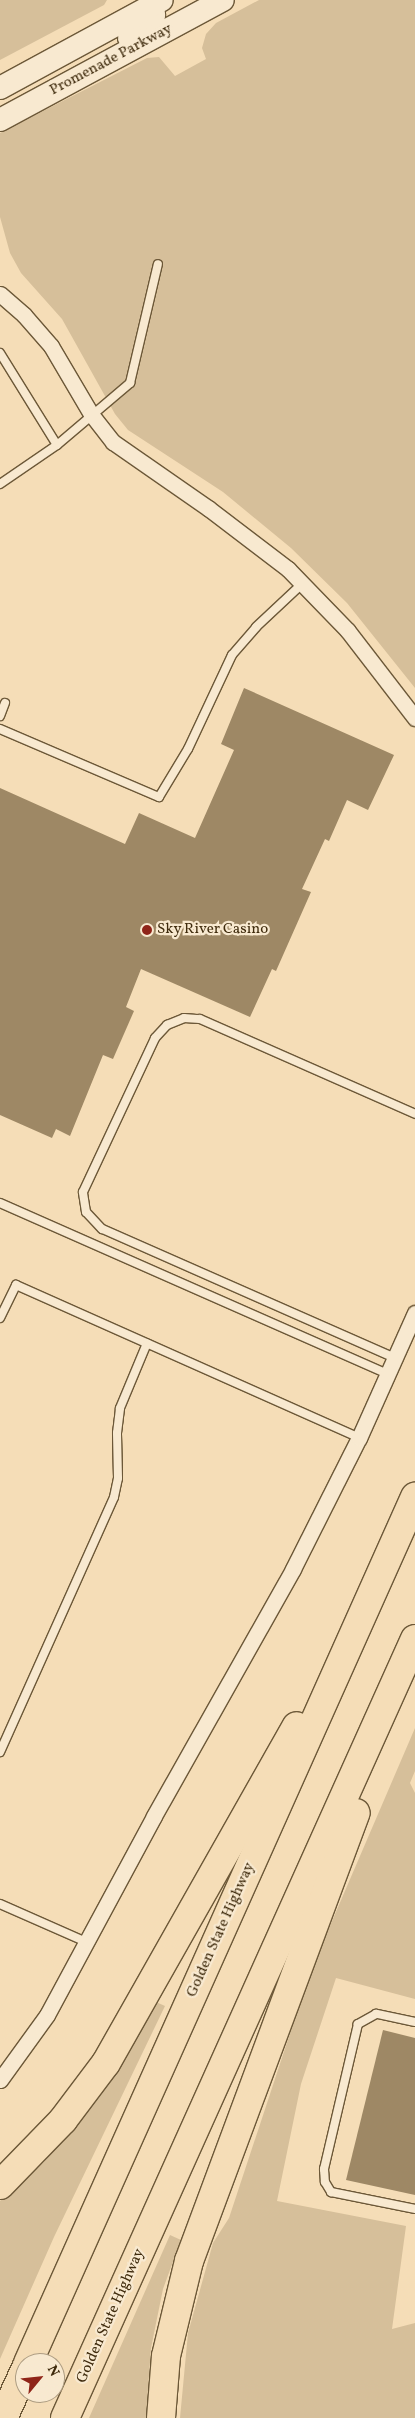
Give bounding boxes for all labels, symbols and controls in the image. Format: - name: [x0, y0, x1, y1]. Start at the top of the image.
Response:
- street label: Promenade Parkway: [47, 20, 175, 100]
- place label: Sky River Casino: [157, 921, 269, 939]
- marker: Sky River Casino: [141, 924, 153, 936]
- street label: Golden State Highway: [183, 1860, 259, 2000]
- street label: Golden State Highway: [73, 2246, 149, 2386]
- north arrow: [15, 2353, 65, 2403]
- text: N: [42, 2362, 64, 2380]

